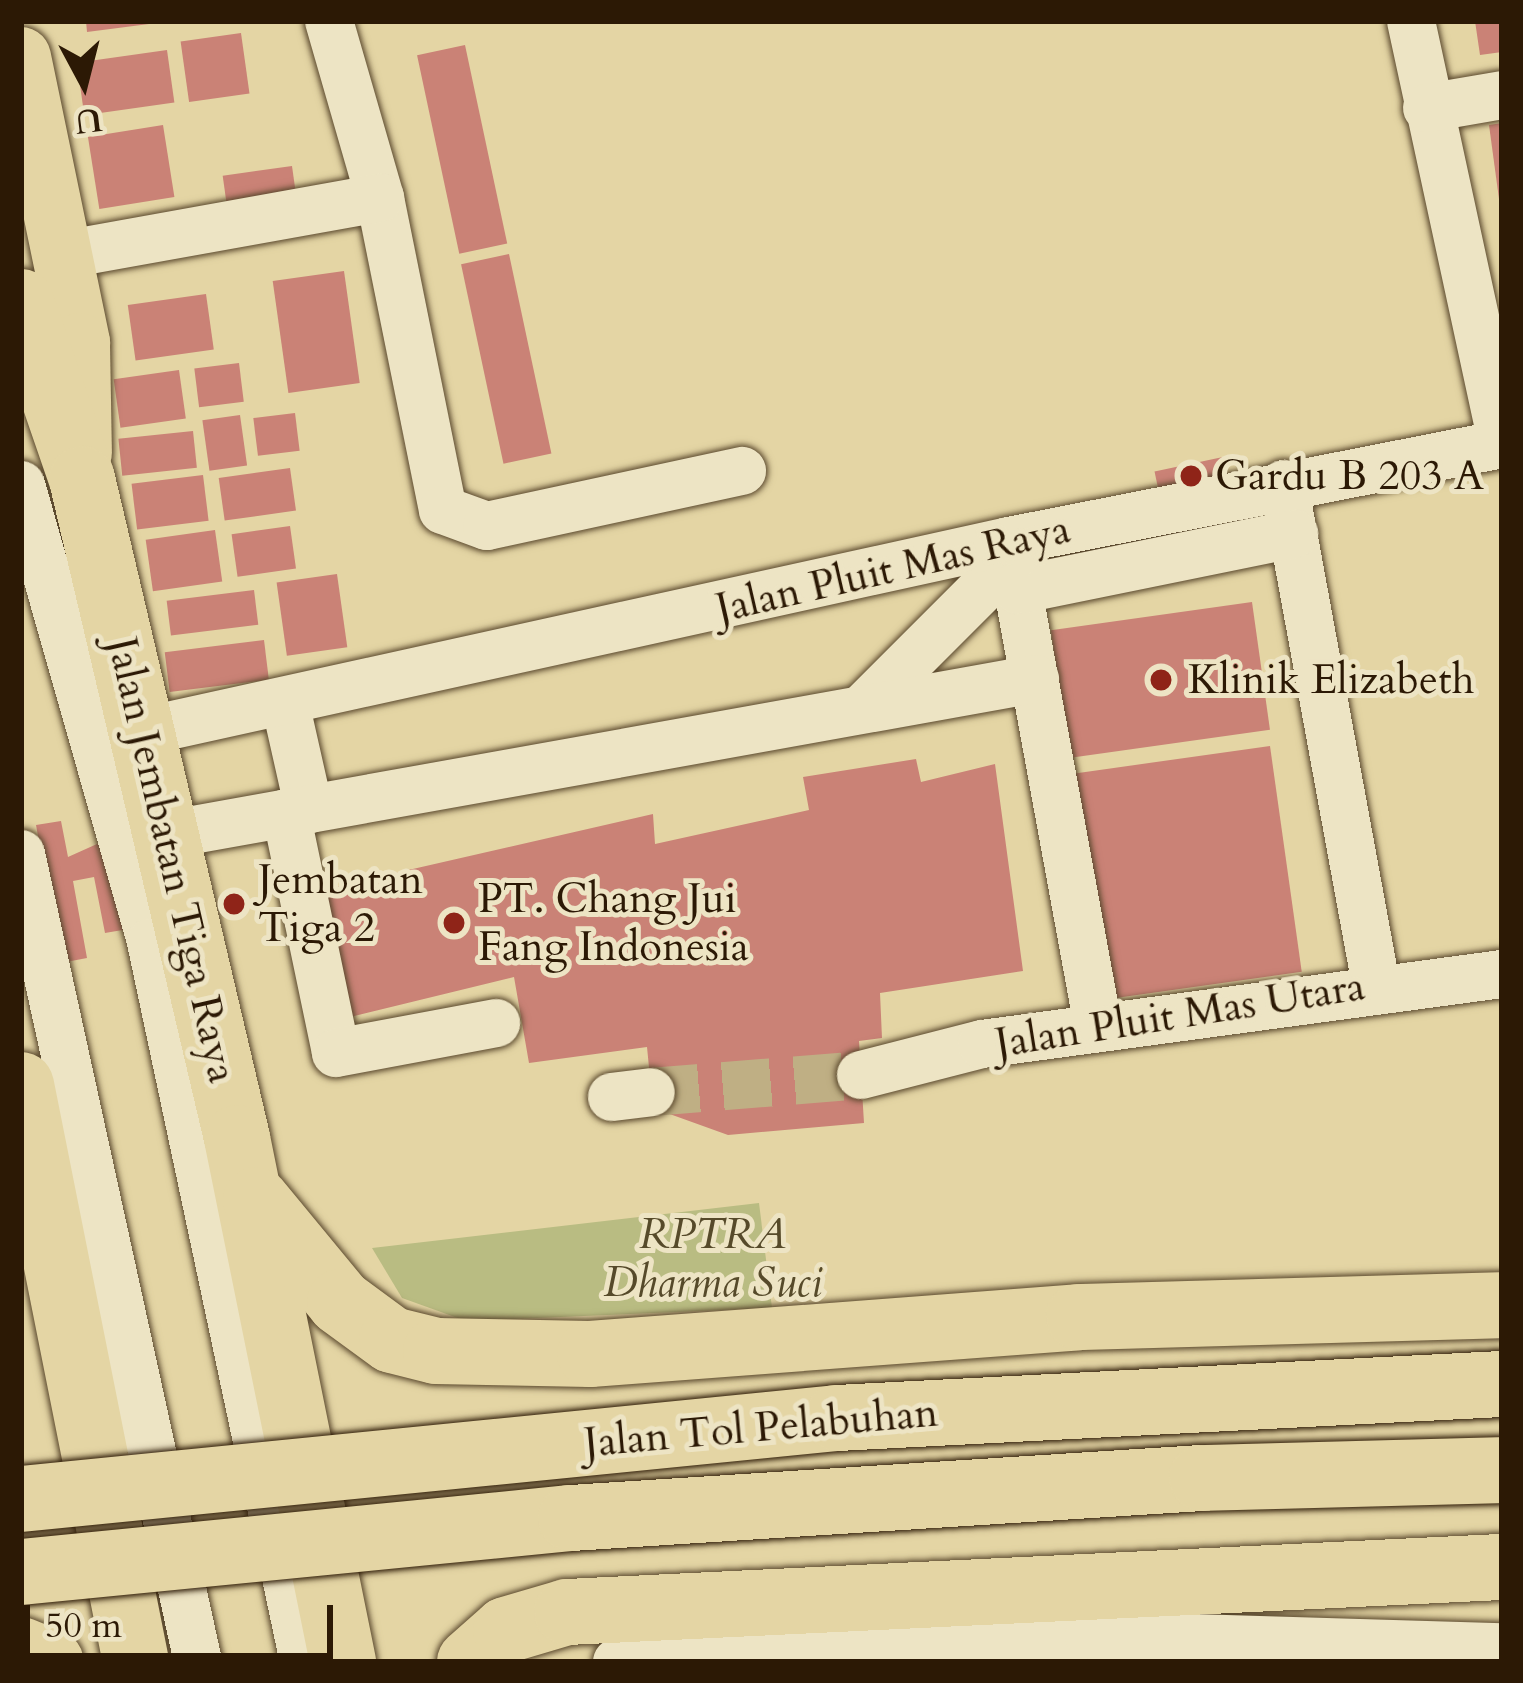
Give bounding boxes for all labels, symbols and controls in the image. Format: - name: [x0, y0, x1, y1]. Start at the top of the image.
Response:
- north arrow: [24, 24, 144, 144]
- text: U: [72, 96, 105, 144]
- place label: Gardu B 203 A: [1215, 451, 1484, 501]
- marker: Gardu B 203 A: [1178, 463, 1204, 489]
- street label: Jalan Pluit Mas Raya: [711, 504, 1075, 634]
- street label: Jalan Jembatan Tiga Raya: [96, 632, 248, 1088]
- place label: Klinik Elizabeth: [1188, 655, 1474, 705]
- marker: Klinik Elizabeth: [1145, 664, 1177, 696]
- place label: Jembatan Tiga 2: [258, 855, 423, 954]
- place label: PT. Chang Jui Fang Indonesia: [478, 874, 749, 972]
- marker: Jembatan Tiga 2: [221, 891, 247, 917]
- marker: PT. Chang Jui Fang Indonesia: [441, 910, 467, 936]
- street label: Jalan Pluit Mas Utara: [992, 961, 1368, 1069]
- park label: RPTRA Dharma Suci: [604, 1210, 822, 1308]
- street label: Jalan Tol Pelabuhan: [582, 1387, 940, 1469]
- scale bar: [30, 1581, 339, 1655]
- text: 50 m: [45, 1601, 122, 1650]

